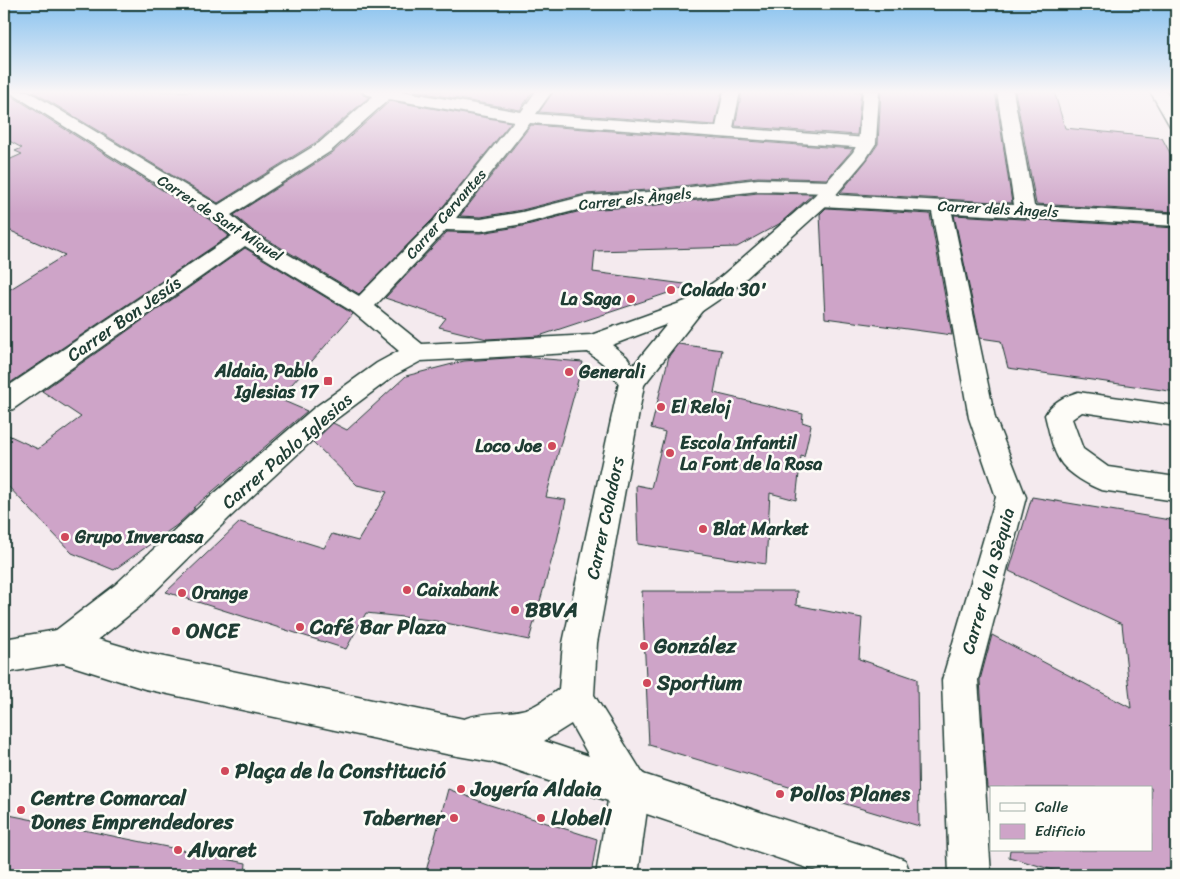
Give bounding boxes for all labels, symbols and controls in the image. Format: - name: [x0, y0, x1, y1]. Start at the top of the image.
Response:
- street label: Carrer Cervantes: [399, 163, 493, 265]
- street label: Carrer de Sant Miquel: [152, 168, 289, 269]
- street label: Carrer els Àngels: [577, 180, 693, 218]
- street label: Carrer dels Àngels: [937, 193, 1059, 225]
- street label: Carrer Bon Jesús: [60, 267, 189, 371]
- place label: Colada 30': [680, 274, 767, 306]
- place label: La Saga: [561, 283, 622, 315]
- marker: Colada 30': [665, 284, 677, 296]
- marker: La Saga: [625, 293, 637, 305]
- place label: Aldaia, Pablo Iglesias 17: [214, 355, 320, 408]
- place label: Generali: [578, 356, 646, 388]
- marker: Generali: [563, 366, 575, 378]
- marker: Aldaia, Pablo Iglesias 17: [322, 375, 334, 387]
- street label: Carrer Pablo Iglesias: [214, 384, 360, 517]
- place label: El Reloj: [671, 391, 732, 423]
- marker: El Reloj: [655, 401, 667, 413]
- place label: Escola Infantil La Font de la Rosa: [680, 427, 823, 480]
- place label: Loco Joe: [475, 430, 543, 462]
- marker: Loco Joe: [546, 440, 558, 452]
- marker: Escola Infantil La Font de la Rosa: [664, 447, 676, 459]
- street label: Carrer Coladors: [576, 453, 634, 582]
- street label: Carrer de la Sèquia: [952, 504, 1024, 658]
- place label: Blat Market: [713, 513, 809, 545]
- place label: Grupo Invercasa: [74, 521, 204, 553]
- marker: Blat Market: [697, 523, 709, 535]
- marker: Grupo Invercasa: [59, 531, 71, 543]
- place label: Caixabank: [416, 574, 499, 606]
- place label: Orange: [192, 577, 249, 609]
- marker: Caixabank: [401, 584, 413, 596]
- marker: Orange: [176, 587, 188, 599]
- place label: BBVA: [525, 591, 578, 629]
- marker: BBVA: [509, 604, 521, 616]
- place label: Café Bar Plaza: [309, 608, 447, 646]
- place label: ONCE: [186, 612, 241, 650]
- marker: Café Bar Plaza: [294, 621, 306, 633]
- marker: ONCE: [170, 625, 182, 637]
- place label: González: [653, 627, 737, 665]
- marker: González: [638, 640, 650, 652]
- place label: Sportium: [656, 664, 743, 702]
- marker: Sportium: [641, 677, 653, 689]
- place label: Plaça de la Constitució: [235, 752, 447, 790]
- marker: Plaça de la Constitució: [219, 765, 231, 777]
- place label: Joyería Aldaia: [470, 770, 602, 808]
- place label: Pollos Planes: [790, 775, 911, 813]
- place label: Centre Comarcal Dones Emprendedores: [30, 779, 235, 841]
- marker: Joyería Aldaia: [455, 783, 467, 795]
- legend: [990, 786, 1152, 852]
- marker: Pollos Planes: [774, 788, 786, 800]
- text: Calle: [1035, 794, 1068, 820]
- place label: Taberner: [363, 799, 446, 837]
- place label: Llobell: [551, 799, 612, 837]
- marker: Centre Comarcal Dones Emprendedores: [15, 804, 27, 816]
- marker: Taberner: [448, 812, 460, 824]
- marker: Llobell: [535, 812, 547, 824]
- text: Edificio: [1035, 818, 1086, 844]
- place label: Alvaret: [187, 831, 257, 869]
- marker: Alvaret: [172, 844, 184, 856]

